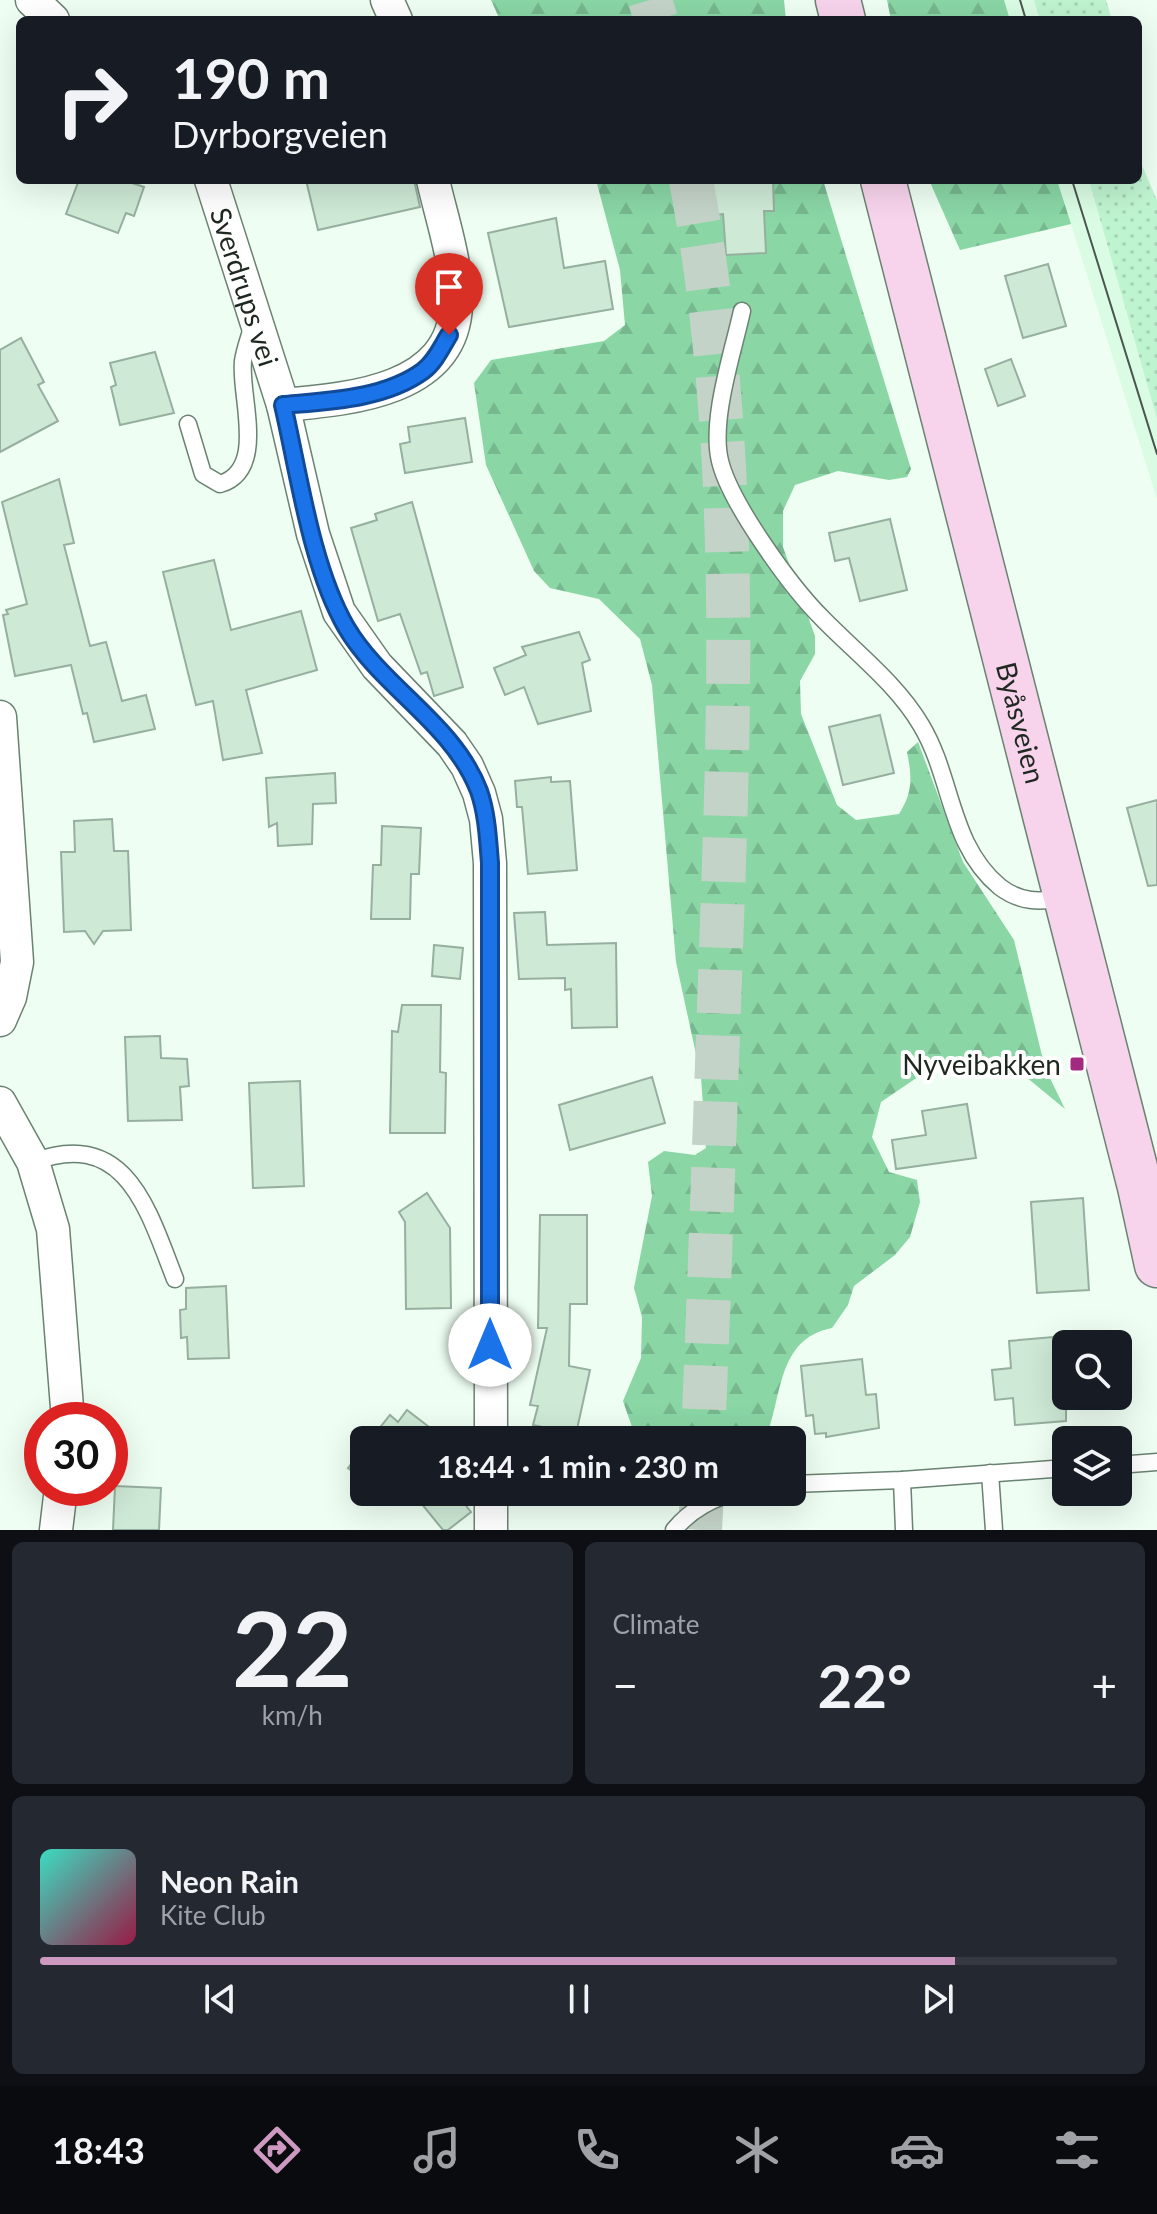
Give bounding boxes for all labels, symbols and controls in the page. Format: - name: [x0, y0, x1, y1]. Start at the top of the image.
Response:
- text: 190 m: [172, 44, 330, 111]
- icon: right: [40, 48, 144, 152]
- text: Dyrborgveien: [172, 112, 388, 156]
- street label: Sverdrups vei: [204, 203, 286, 370]
- pin: [415, 253, 483, 335]
- icon: arrive: [427, 265, 471, 309]
- street label: Byåsveien: [990, 658, 1053, 787]
- place label: Nyveibakken: [902, 1047, 1061, 1081]
- marker: Nyveibakken: [1068, 1055, 1086, 1073]
- position arrow: [448, 1303, 532, 1387]
- map controls: [1052, 1330, 1132, 1506]
- button: search: [1052, 1330, 1132, 1410]
- speed limit sign: 30: [24, 1402, 128, 1506]
- button: layers: [1052, 1426, 1132, 1506]
- text: 18:44 · 1 min · 230 m: [437, 1448, 719, 1484]
- text: 22: [232, 1584, 353, 1709]
- text: Climate: [613, 1608, 699, 1640]
- text: 22°: [817, 1649, 912, 1721]
- text: −: [613, 1659, 638, 1711]
- text: +: [1091, 1659, 1117, 1711]
- text: km/h: [262, 1699, 323, 1731]
- text: Neon Rain: [160, 1863, 299, 1899]
- text: Kite Club: [160, 1899, 266, 1931]
- icon: previous: [198, 1977, 242, 2021]
- icon: pause: [557, 1977, 601, 2021]
- icon: next: [916, 1977, 960, 2021]
- icon: directions: [249, 2122, 305, 2178]
- icon: music: [409, 2122, 465, 2178]
- icon: phone: [569, 2122, 625, 2178]
- icon: climate: [729, 2122, 785, 2178]
- icon: car: [889, 2122, 945, 2178]
- icon: filters: [1049, 2122, 1105, 2178]
- text: 18:43: [52, 2128, 145, 2172]

